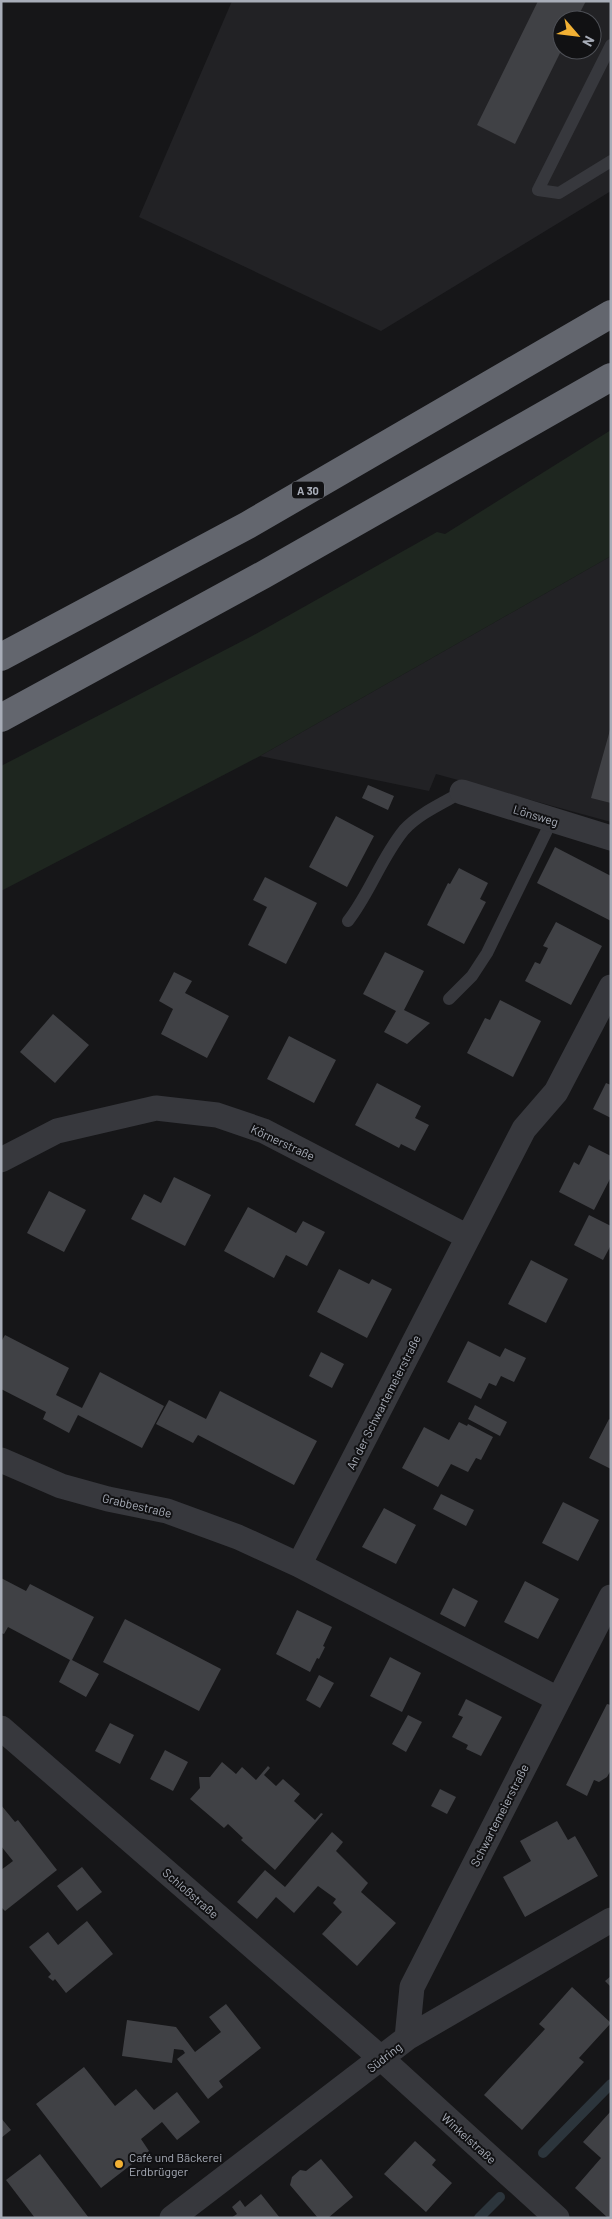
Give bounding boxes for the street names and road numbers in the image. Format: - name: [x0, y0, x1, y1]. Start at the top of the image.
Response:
- road number: A 30: [292, 482, 324, 498]
- street label: Lönsweg: [512, 802, 560, 828]
- street label: Körnerstraße: [249, 1121, 317, 1163]
- street label: An der Schwartemeierstraße: [343, 1332, 423, 1472]
- street label: Grabbestraße: [101, 1490, 173, 1520]
- street label: Schwartemeierstraße: [467, 1761, 531, 1869]
- street label: Schloßstraße: [160, 1865, 222, 1921]
- street label: Südring: [364, 2039, 404, 2075]
- street label: Winkelstraße: [439, 2110, 499, 2166]

